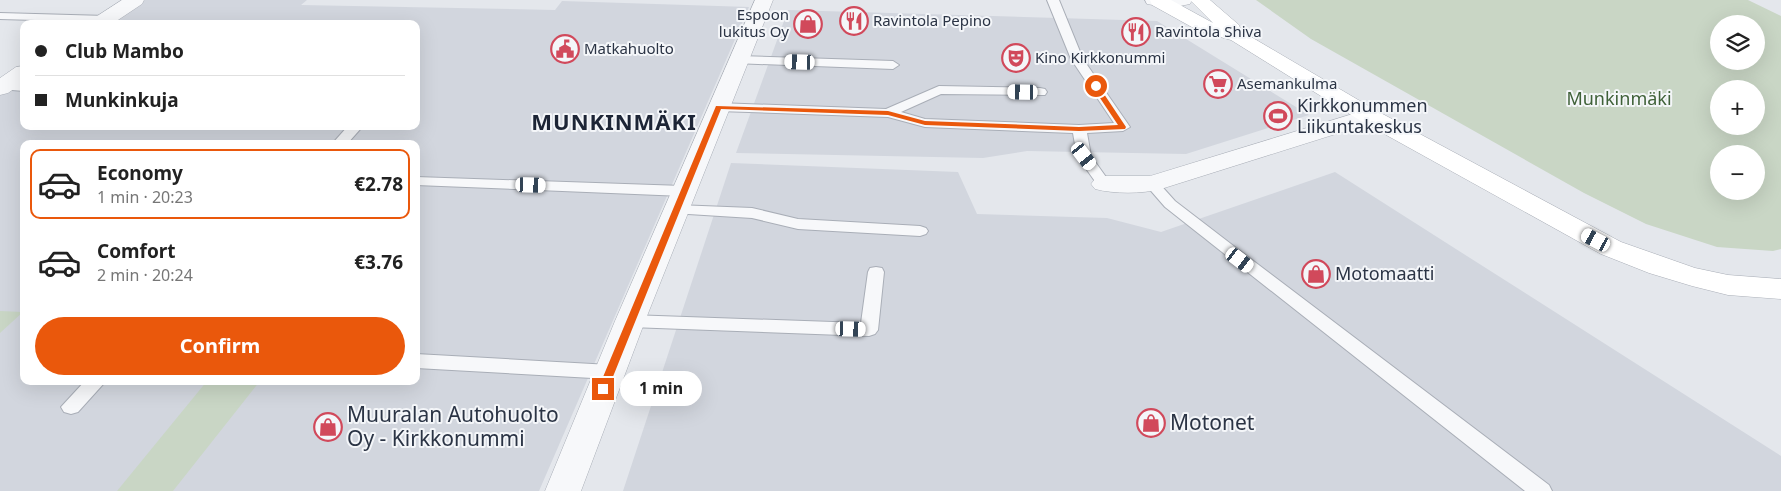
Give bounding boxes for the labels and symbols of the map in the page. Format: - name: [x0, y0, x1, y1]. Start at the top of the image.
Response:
- place label: Espoon lukitus Oy: [719, 4, 789, 41]
- restaurant icon: Ravintola Pepino: [839, 6, 869, 36]
- shop icon: Espoon lukitus Oy: [793, 9, 823, 39]
- place label: Ravintola Pepino: [873, 10, 991, 30]
- restaurant icon: Ravintola Shiva: [1121, 17, 1151, 47]
- place label: Ravintola Shiva: [1155, 21, 1262, 41]
- public building icon: Matkahuolto: [550, 34, 580, 64]
- place label: Matkahuolto: [584, 38, 674, 58]
- theatre icon: Kino Kirkkonummi: [1001, 43, 1031, 73]
- place label: Kino Kirkkonummi: [1035, 47, 1165, 67]
- car: [784, 54, 815, 70]
- supermarket icon: Asemankulma: [1203, 69, 1233, 99]
- place label: Asemankulma: [1237, 73, 1338, 93]
- route start: [1085, 75, 1107, 97]
- car: [1007, 84, 1038, 100]
- park label: Munkinmäki: [1566, 86, 1672, 110]
- place label: Kirkkonummen Liikuntakeskus: [1297, 93, 1428, 138]
- sports icon: Kirkkonummen Liikuntakeskus: [1263, 101, 1293, 131]
- district label: MUNKINMÄKI: [531, 106, 697, 136]
- car: [1068, 140, 1099, 172]
- car: [515, 177, 546, 193]
- car: [1579, 226, 1612, 254]
- car: [1223, 245, 1256, 275]
- shop icon: Motomaatti: [1301, 259, 1331, 289]
- place label: Motomaatti: [1335, 261, 1434, 285]
- car: [835, 321, 866, 337]
- callout: 1 min: [620, 372, 703, 406]
- route end: [592, 378, 614, 400]
- place label: Muuralan Autohuolto Oy - Kirkkonummi: [347, 400, 559, 452]
- shop icon: Motonet: [1136, 408, 1166, 438]
- place label: Motonet: [1170, 408, 1255, 436]
- shop icon: Muuralan Autohuolto Oy - Kirkkonummi: [313, 412, 343, 442]

